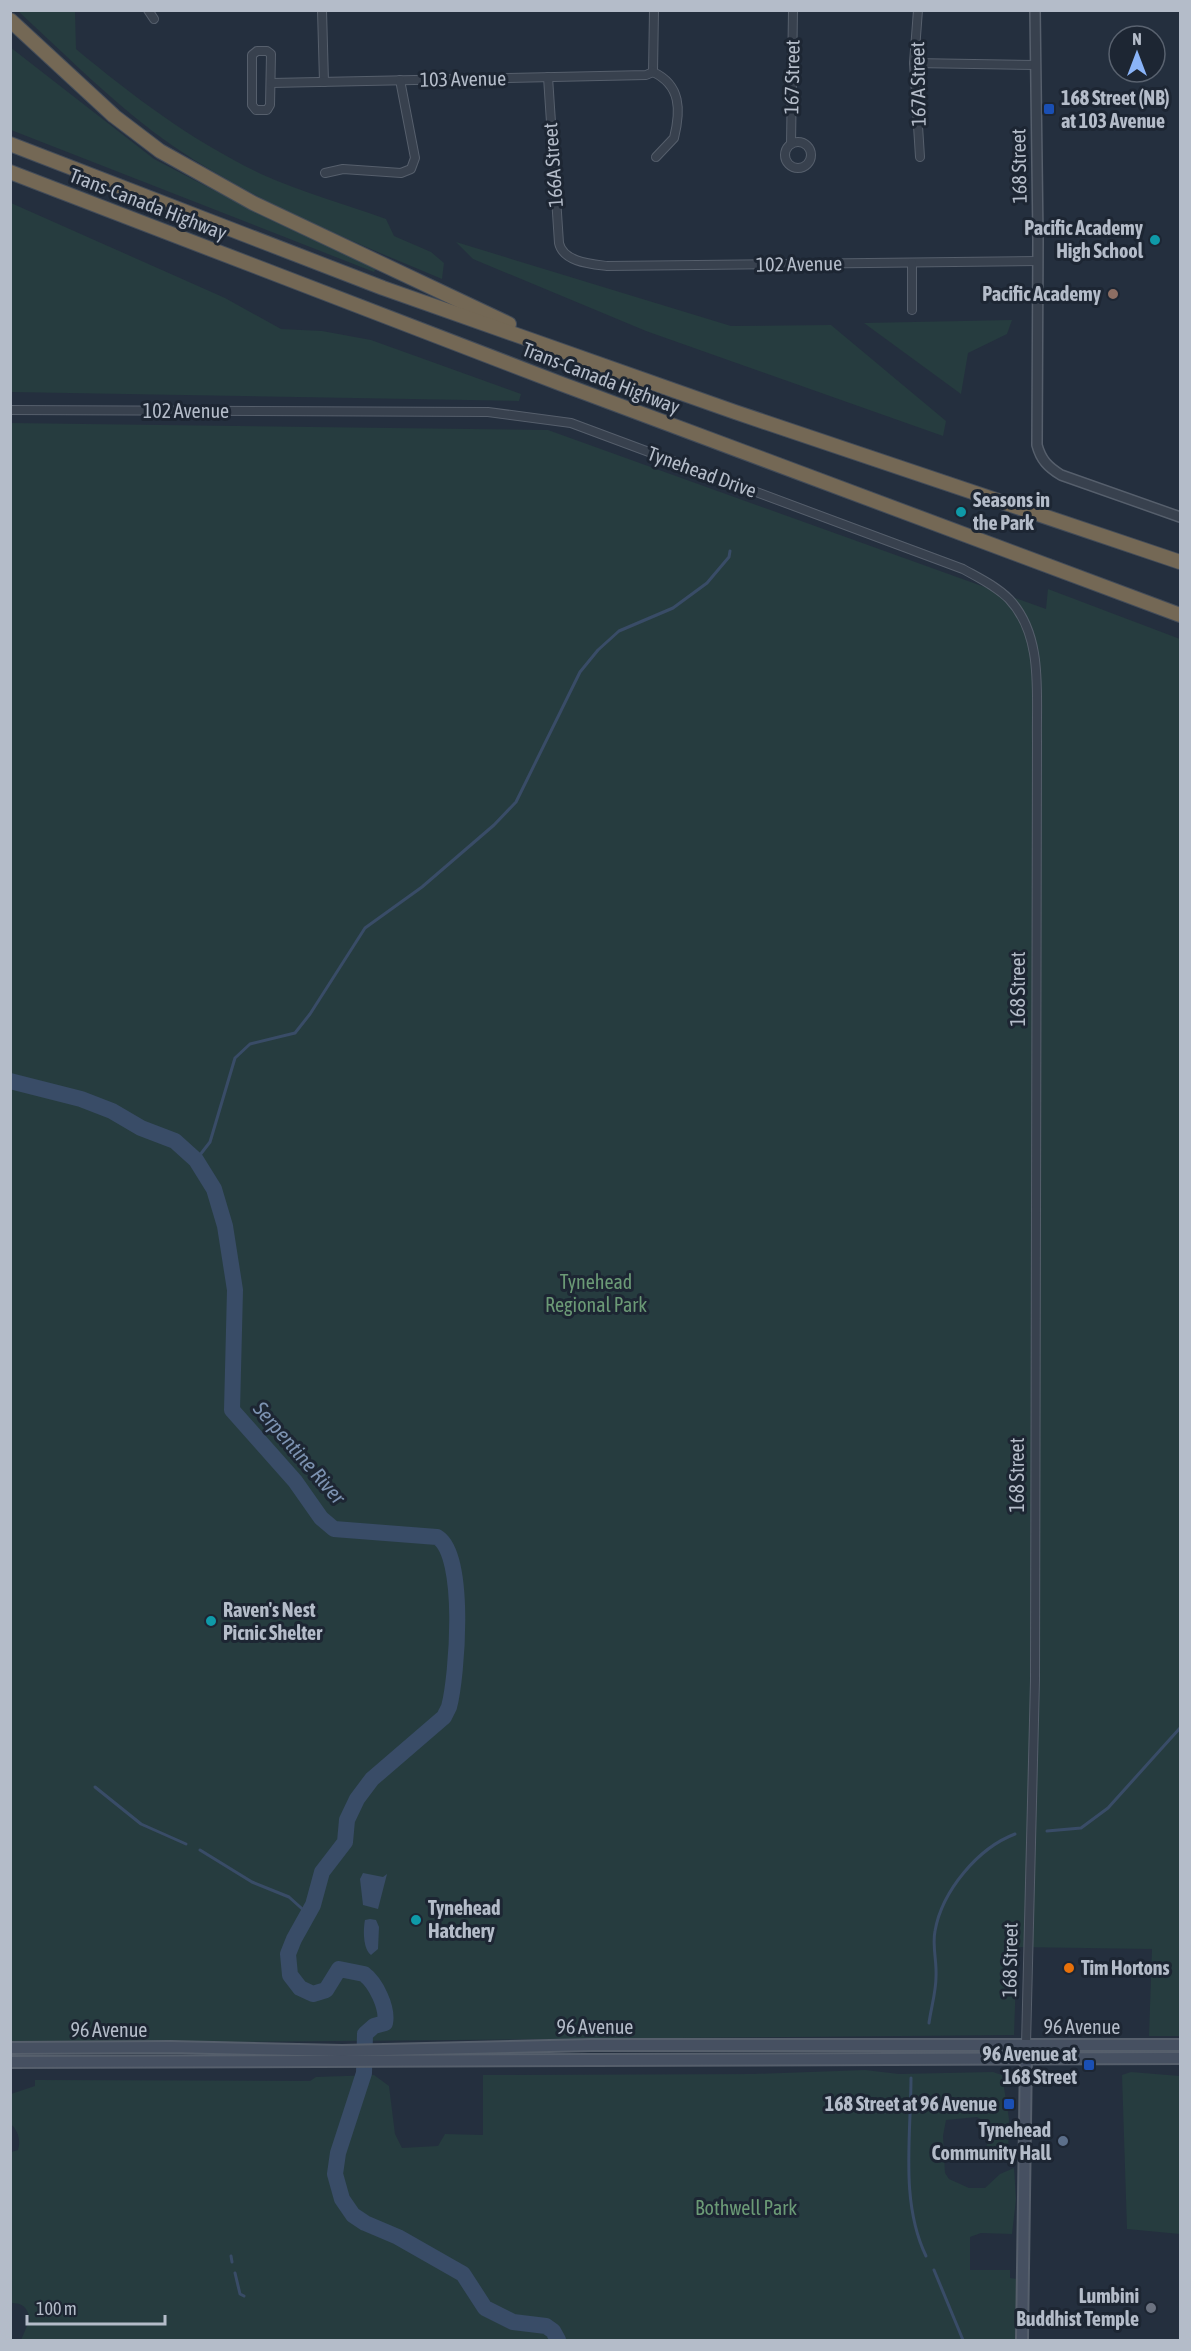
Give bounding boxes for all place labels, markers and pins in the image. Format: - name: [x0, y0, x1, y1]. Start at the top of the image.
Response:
- place label: 168 Street (NB) at 103 Avenue: [1061, 86, 1169, 132]
- marker: 168 Street (NB) at 103 Avenue: [1042, 102, 1056, 116]
- place label: Pacific Academy High School: [1024, 216, 1144, 262]
- marker: Pacific Academy High School: [1148, 233, 1162, 247]
- place label: Pacific Academy: [982, 282, 1102, 305]
- marker: Pacific Academy: [1106, 287, 1120, 301]
- place label: Seasons in the Park: [972, 488, 1050, 534]
- marker: Seasons in the Park: [954, 505, 968, 519]
- place label: Raven's Nest Picnic Shelter: [223, 1598, 323, 1644]
- marker: Raven's Nest Picnic Shelter: [204, 1614, 218, 1628]
- place label: Tynehead Hatchery: [428, 1896, 501, 1942]
- marker: Tynehead Hatchery: [409, 1913, 423, 1927]
- place label: Tim Hortons: [1081, 1956, 1170, 1979]
- marker: Tim Hortons: [1062, 1961, 1076, 1975]
- place label: 96 Avenue at 168 Street: [982, 2042, 1077, 2088]
- marker: 96 Avenue at 168 Street: [1082, 2058, 1096, 2072]
- place label: 168 Street at 96 Avenue: [825, 2092, 997, 2115]
- marker: 168 Street at 96 Avenue: [1002, 2097, 1016, 2111]
- place label: Tynehead Community Hall: [932, 2118, 1052, 2164]
- marker: Tynehead Community Hall: [1056, 2134, 1070, 2148]
- place label: Lumbini Buddhist Temple: [1016, 2284, 1139, 2330]
- marker: Lumbini Buddhist Temple: [1144, 2301, 1158, 2315]

